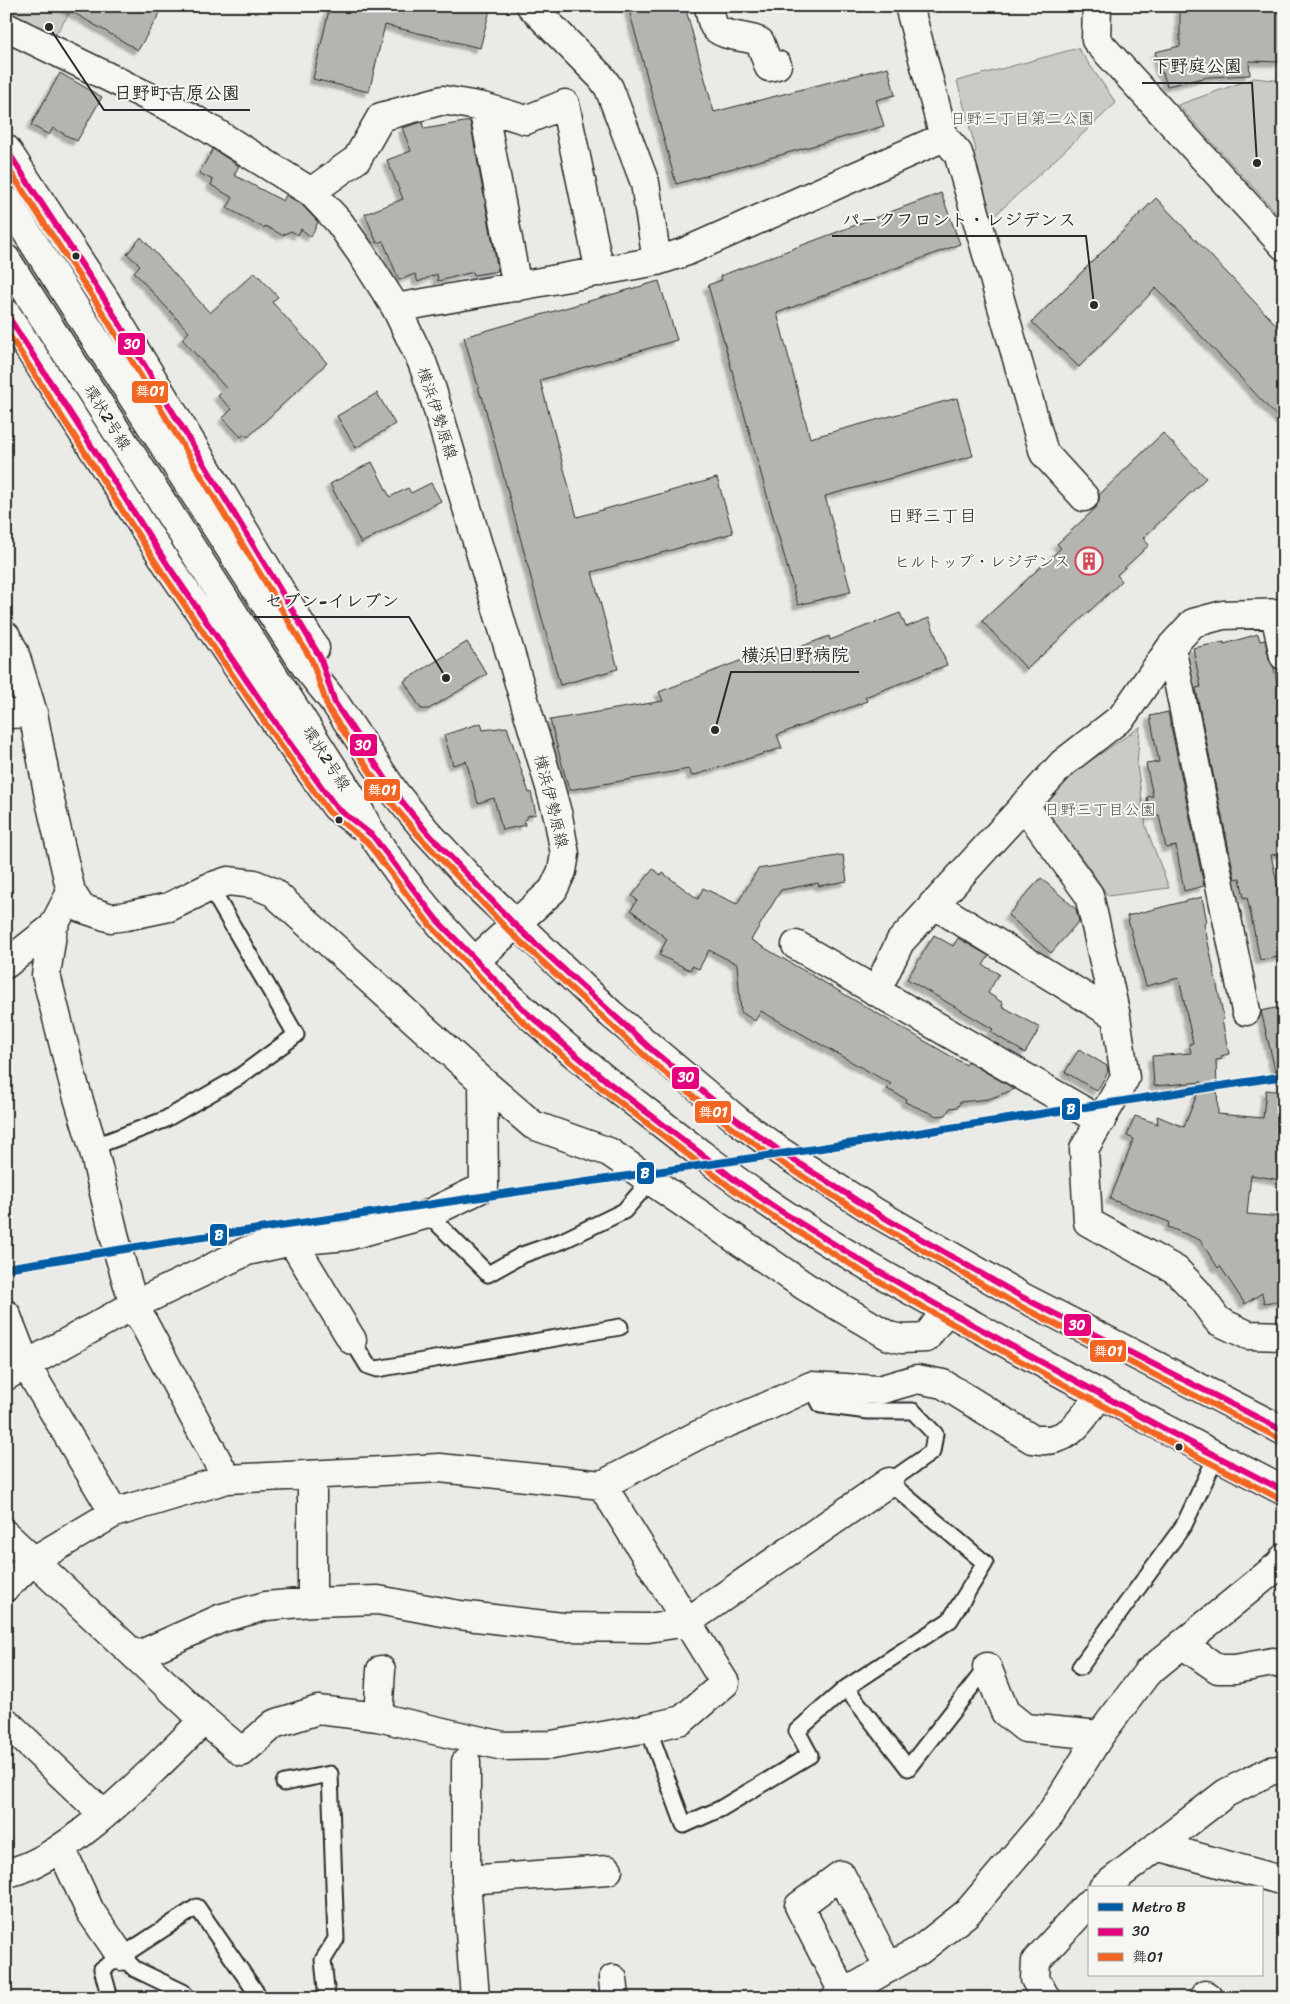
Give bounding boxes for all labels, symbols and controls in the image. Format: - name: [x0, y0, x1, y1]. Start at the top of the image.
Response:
- callout: 下野庭公園: [1142, 50, 1252, 83]
- text: 下野庭公園: [1152, 50, 1242, 82]
- callout: 日野町吉原公園: [104, 77, 250, 110]
- text: 日野町吉原公園: [114, 77, 240, 109]
- park label: 日野三丁目第二公園: [950, 104, 1094, 133]
- callout: パークフロント・レジデンス: [832, 203, 1086, 236]
- text: パークフロント・レジデンス: [842, 204, 1076, 236]
- unlabelled marker: [71, 251, 81, 261]
- line badge: 30: [117, 332, 146, 356]
- text: 30: [123, 332, 140, 357]
- street label: 横浜伊勢原線: [409, 363, 466, 463]
- street label: 環状2号線: [76, 379, 139, 456]
- text: 舞01: [136, 379, 164, 404]
- line badge: 舞01: [131, 380, 169, 404]
- district label: 日野三丁目: [887, 500, 977, 532]
- building icon: ヒルトップ・レジデンス: [1074, 546, 1104, 576]
- place label: ヒルトップ・レジデンス: [894, 547, 1070, 576]
- callout: セブン-イレブン: [254, 584, 409, 617]
- text: セブン-イレブン: [265, 585, 399, 617]
- callout: 横浜日野病院: [731, 639, 859, 672]
- text: 横浜日野病院: [741, 639, 849, 671]
- street label: 環状2号線: [294, 720, 359, 797]
- line badge: 30: [349, 733, 378, 757]
- text: 30: [354, 733, 371, 758]
- street label: 横浜伊勢原線: [526, 751, 577, 851]
- line badge: 舞01: [363, 778, 401, 802]
- text: 舞01: [368, 778, 396, 803]
- park label: 日野三丁目公園: [1044, 795, 1156, 824]
- unlabelled marker: [334, 815, 344, 825]
- text: 30: [677, 1065, 694, 1090]
- line badge: 30: [671, 1066, 700, 1090]
- line badge: B: [1061, 1097, 1081, 1121]
- text: B: [1067, 1097, 1076, 1122]
- line badge: 舞01: [694, 1100, 732, 1124]
- text: 舞01: [699, 1100, 727, 1125]
- line badge: B: [636, 1161, 655, 1185]
- text: B: [641, 1161, 650, 1186]
- line badge: B: [209, 1223, 228, 1247]
- text: B: [215, 1223, 224, 1248]
- line badge: 30: [1063, 1313, 1092, 1337]
- text: 30: [1068, 1313, 1085, 1338]
- line badge: 舞01: [1089, 1339, 1127, 1363]
- text: 舞01: [1094, 1339, 1122, 1364]
- unlabelled marker: [1174, 1442, 1184, 1452]
- legend: [1088, 1886, 1262, 1976]
- text: Metro B: [1132, 1894, 1186, 1920]
- text: 30: [1132, 1918, 1150, 1944]
- text: 舞01: [1132, 1944, 1163, 1970]

